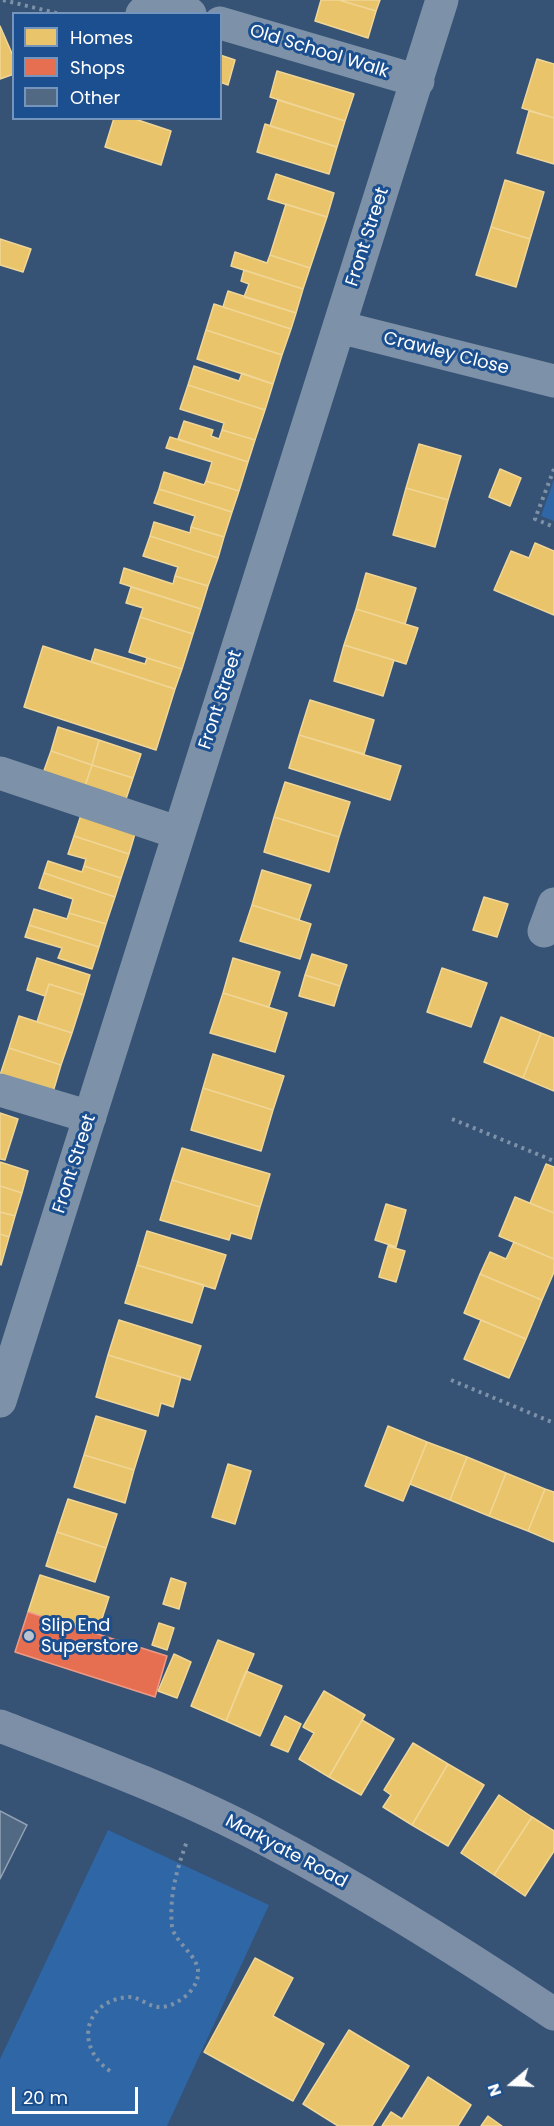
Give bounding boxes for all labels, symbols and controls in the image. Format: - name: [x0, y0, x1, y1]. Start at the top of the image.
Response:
- legend: [12, 12, 222, 120]
- street label: Old School Walk: [247, 21, 391, 83]
- text: Homes: [70, 25, 133, 50]
- text: Shops: [70, 55, 125, 80]
- text: Other: [70, 85, 120, 110]
- street label: Front Street: [342, 185, 394, 289]
- street label: Crawley Close: [381, 328, 511, 380]
- street label: Front Street: [195, 648, 247, 752]
- street label: Front Street: [49, 1112, 101, 1216]
- place label: Slip End Superstore: [41, 1615, 138, 1658]
- marker: Slip End Superstore: [22, 1629, 36, 1643]
- street label: Markyate Road: [221, 1811, 351, 1893]
- north arrow: [482, 2054, 542, 2114]
- scale bar: [15, 2075, 141, 2113]
- text: N: [482, 2081, 507, 2099]
- text: 20 m: [23, 2085, 68, 2110]

